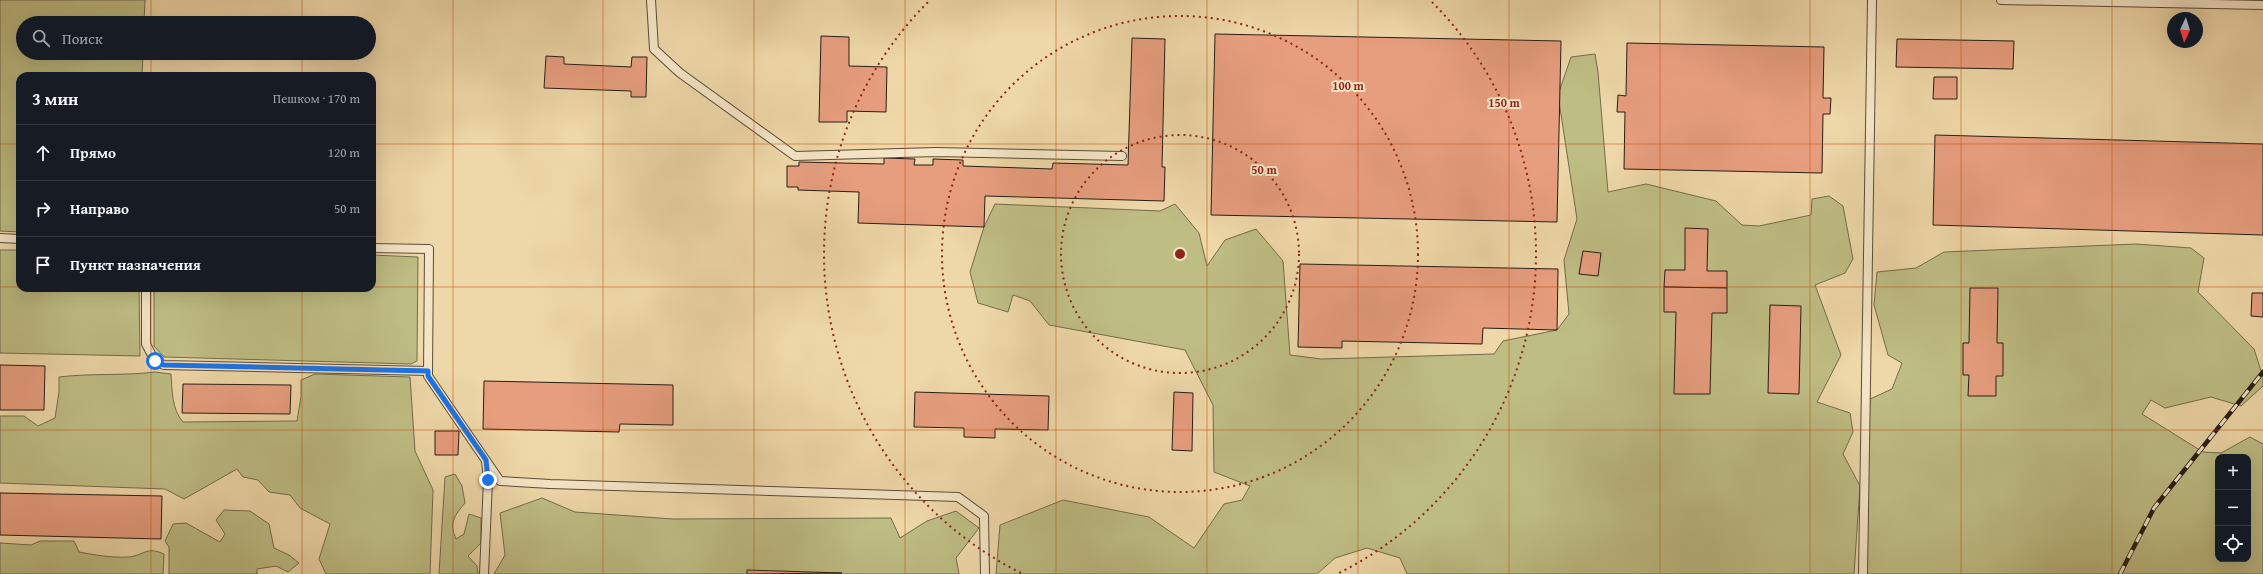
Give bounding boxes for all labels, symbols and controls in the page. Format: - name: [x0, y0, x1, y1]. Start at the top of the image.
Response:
- north arrow: [2167, 12, 2203, 48]
- search box: [16, 16, 376, 60]
- icon: search: [30, 27, 52, 49]
- text: Поиск: [62, 28, 103, 49]
- text: 100 m: [1332, 77, 1365, 94]
- text: 3 мин: [32, 86, 78, 111]
- text: Пешком · 170 m: [273, 89, 360, 108]
- text: 150 m: [1488, 94, 1521, 111]
- icon: ahead: [32, 142, 54, 164]
- text: Прямо: [70, 142, 116, 163]
- text: 120 m: [328, 143, 360, 162]
- text: 50 m: [1251, 161, 1277, 178]
- icon: right: [32, 198, 54, 220]
- text: Направо: [70, 198, 129, 219]
- text: 50 m: [334, 199, 360, 218]
- centre of rings: [1173, 247, 1187, 261]
- icon: arrive: [32, 254, 54, 276]
- text: Пункт назначения: [70, 254, 201, 275]
- route start: [146, 352, 164, 370]
- map controls: [2215, 454, 2251, 562]
- button: +: [2215, 454, 2251, 490]
- route end: [479, 471, 497, 489]
- button: −: [2215, 490, 2251, 526]
- button: locate: [2215, 526, 2251, 562]

